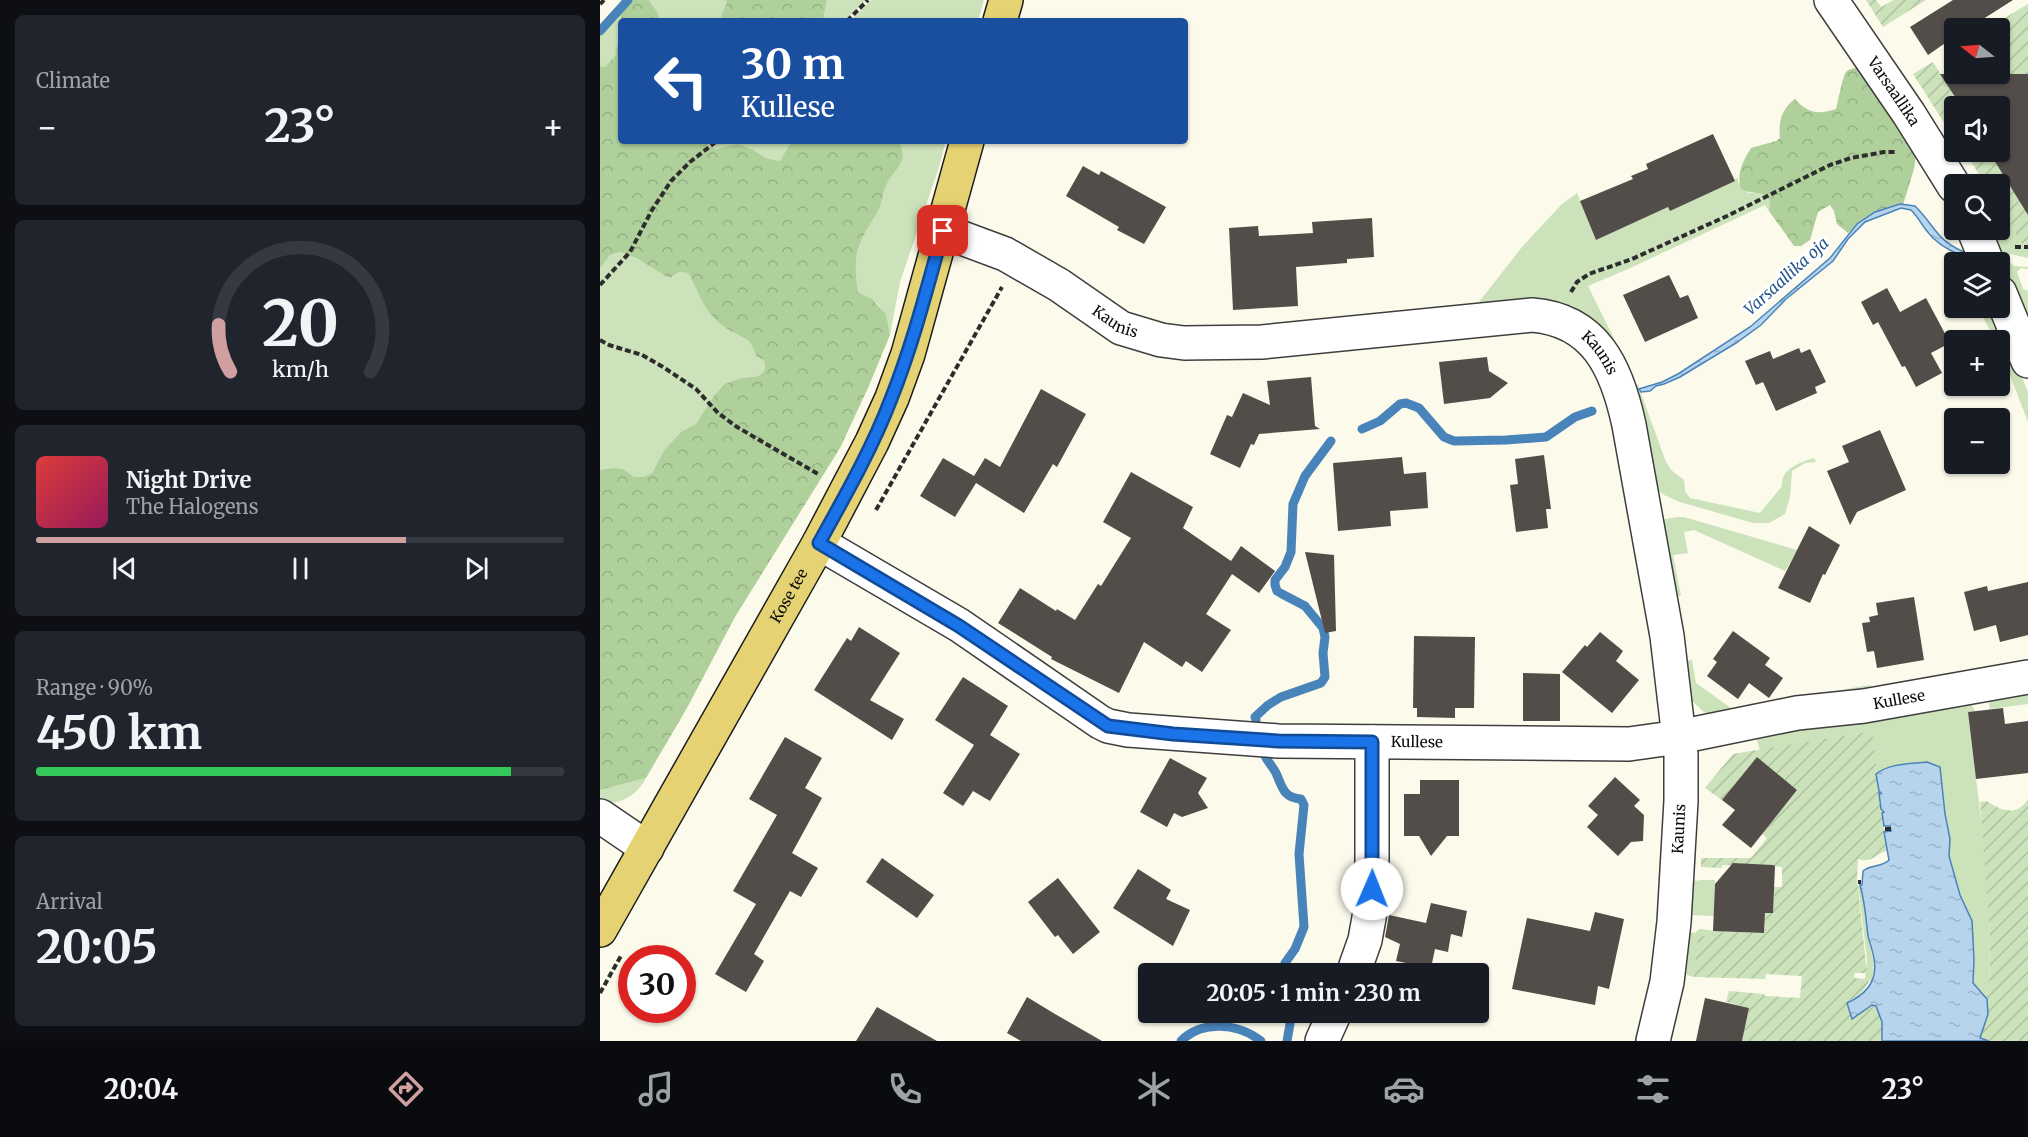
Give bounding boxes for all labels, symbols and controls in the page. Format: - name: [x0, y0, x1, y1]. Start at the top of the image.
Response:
- north arrow: [1944, 18, 2010, 84]
- map controls: [1944, 18, 2010, 474]
- text: 30 m: [741, 38, 845, 90]
- icon: left: [642, 42, 720, 120]
- street label: Varsaallika: [1863, 52, 1924, 129]
- text: Climate: [36, 68, 110, 93]
- text: Kullese: [741, 90, 835, 124]
- button: sound: [1944, 96, 2010, 162]
- text: 23°: [264, 98, 336, 154]
- text: −: [36, 107, 58, 148]
- text: +: [542, 107, 564, 148]
- button: search: [1944, 174, 2010, 240]
- pin: [917, 205, 968, 256]
- icon: arrive: [926, 214, 959, 247]
- water label: Varsaallika oja: [1740, 233, 1832, 319]
- button: layers: [1944, 252, 2010, 318]
- text: 20: [261, 285, 339, 363]
- street label: Kaunis: [1089, 301, 1140, 342]
- street label: Kaunis: [1578, 326, 1622, 378]
- button: +: [1944, 330, 2010, 396]
- text: km/h: [272, 357, 328, 384]
- button: −: [1944, 408, 2010, 474]
- text: Night Drive: [126, 466, 251, 494]
- text: The Halogens: [126, 494, 258, 519]
- icon: previous: [108, 552, 141, 585]
- icon: pause: [284, 552, 317, 585]
- icon: next: [460, 552, 493, 585]
- street label: Kose tee: [766, 565, 812, 626]
- text: Range · 90%: [36, 675, 153, 700]
- street label: Kullese: [1872, 685, 1926, 713]
- text: 450 km: [36, 705, 202, 761]
- street label: Kullese: [1391, 732, 1443, 751]
- street label: Kaunis: [1668, 803, 1689, 854]
- position arrow: [1340, 857, 1404, 921]
- text: Arrival: [36, 889, 103, 914]
- text: 20:05: [36, 919, 158, 975]
- speed limit sign: 30: [618, 945, 696, 1023]
- text: 20:05 · 1 min · 230 m: [1206, 979, 1421, 1007]
- icon: directions: [385, 1068, 427, 1110]
- icon: music: [635, 1068, 677, 1110]
- icon: phone: [884, 1068, 926, 1110]
- icon: climate: [1133, 1068, 1175, 1110]
- icon: car: [1383, 1068, 1425, 1110]
- icon: filters: [1632, 1068, 1674, 1110]
- text: 20:04: [104, 1072, 178, 1106]
- text: 23°: [1881, 1072, 1924, 1106]

